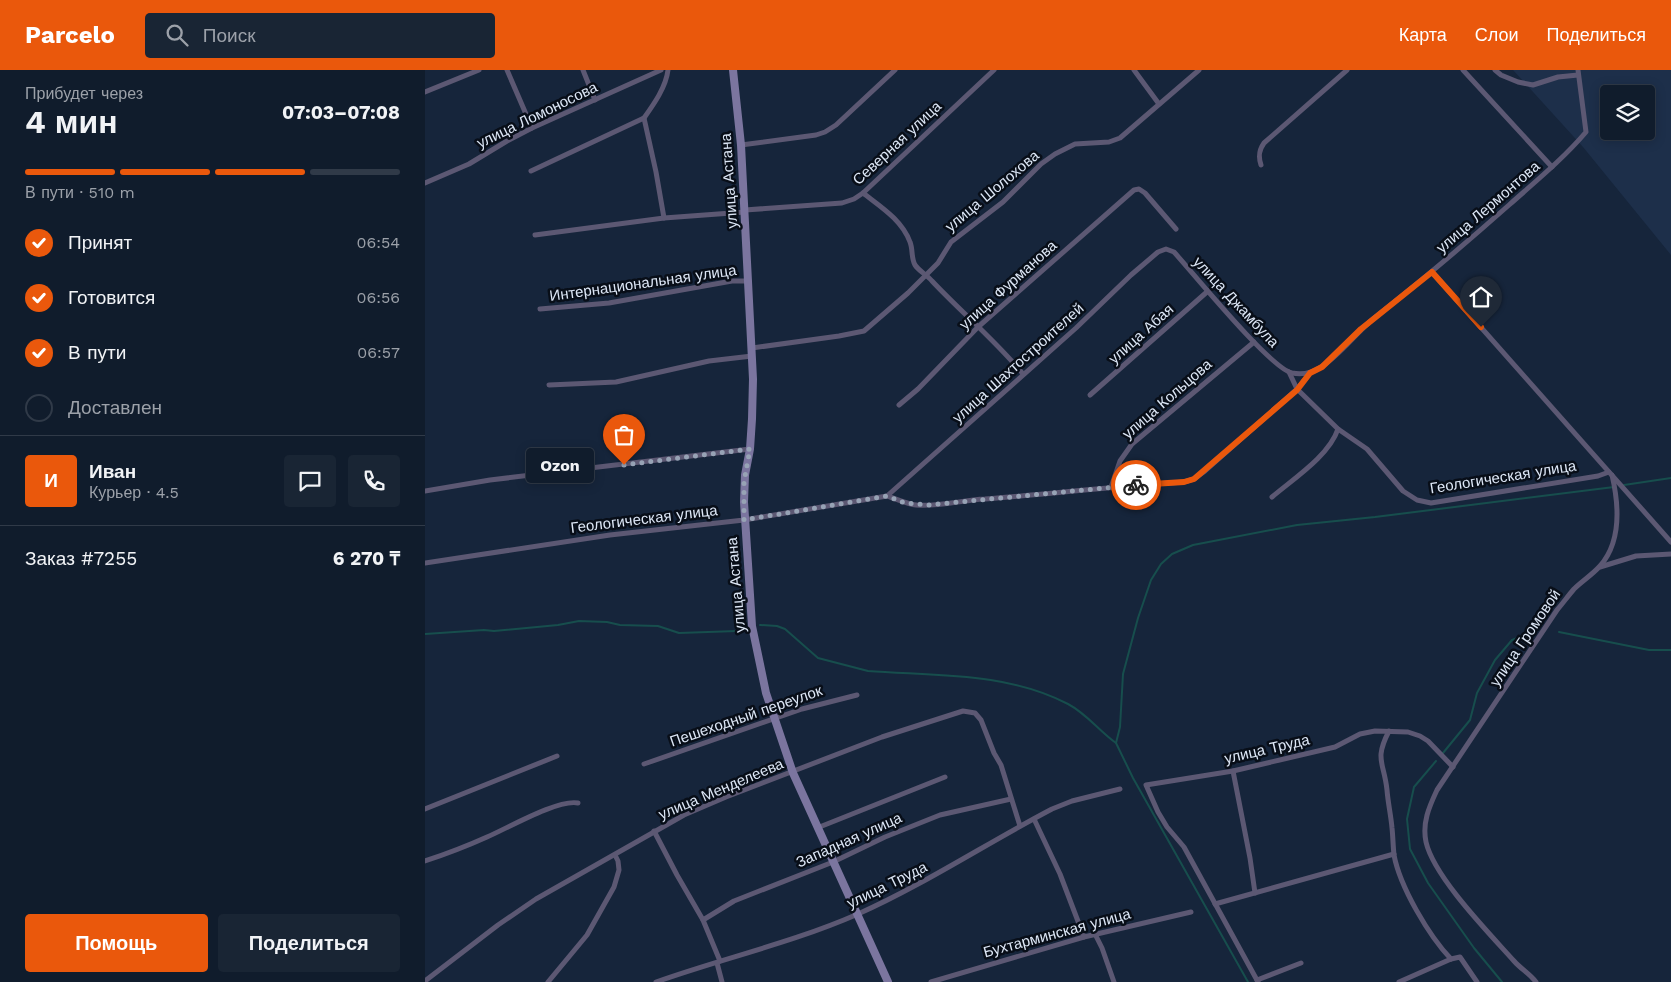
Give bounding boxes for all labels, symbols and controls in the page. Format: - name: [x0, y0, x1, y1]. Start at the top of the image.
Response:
- search box: [145, 13, 495, 58]
- text: Parcelo: [25, 21, 115, 49]
- icon: search: [163, 21, 191, 49]
- text: Поиск: [203, 24, 255, 47]
- text: Карта: [1399, 24, 1447, 45]
- text: Слои: [1475, 24, 1519, 45]
- text: Поделиться: [1547, 24, 1646, 45]
- street label: улица Ломоносова: [474, 78, 601, 152]
- text: Прибудет через: [25, 84, 143, 103]
- map controls: [1600, 85, 1655, 140]
- button: layers: [1600, 85, 1655, 140]
- street label: Северная улица: [849, 97, 946, 189]
- text: 07:03–07:08: [282, 101, 400, 124]
- text: 4 мин: [25, 103, 118, 141]
- street label: улица Астана: [717, 132, 741, 229]
- street label: улица Шолохова: [941, 146, 1043, 236]
- street label: улица Лермонтова: [1433, 157, 1544, 257]
- text: В пути · 510 m: [25, 183, 135, 202]
- icon: check: [25, 229, 53, 257]
- text: Принят: [68, 231, 132, 254]
- text: 06:54: [356, 233, 400, 252]
- street label: улица Фурманова: [956, 236, 1061, 333]
- street label: улица Джамбула: [1189, 253, 1283, 352]
- street label: Интернациональная улица: [548, 261, 738, 305]
- pin: [1460, 276, 1502, 327]
- icon: home: [1467, 283, 1495, 311]
- icon: check: [25, 284, 53, 312]
- text: Готовится: [68, 286, 155, 309]
- text: 06:56: [357, 288, 400, 307]
- street label: улица Шахтостроителей: [949, 299, 1087, 427]
- street label: улица Абая: [1105, 300, 1177, 368]
- icon: check: [25, 339, 53, 367]
- text: В пути: [68, 341, 126, 364]
- text: 06:57: [357, 343, 400, 362]
- street label: улица Кольцова: [1119, 355, 1216, 443]
- text: Доставлен: [68, 396, 162, 419]
- pin: [603, 414, 645, 465]
- icon: bag: [610, 421, 638, 449]
- callout: Ozon: [526, 448, 594, 482]
- button: chat: [284, 455, 336, 507]
- button: phone: [348, 455, 400, 507]
- text: Ozon: [540, 456, 580, 475]
- street label: Геологическая улица: [1429, 456, 1578, 497]
- text: Иван: [89, 460, 136, 483]
- courier: [1111, 460, 1161, 510]
- text: И: [44, 469, 58, 492]
- icon: bike: [1122, 471, 1150, 499]
- text: Курьер · 4.5: [89, 483, 179, 502]
- street label: Геологическая улица: [569, 501, 719, 537]
- street label: улица Астана: [723, 536, 749, 633]
- text: Заказ #7255: [25, 547, 137, 570]
- text: 6 270 ₸: [333, 547, 400, 570]
- street label: улица Громовой: [1486, 586, 1564, 690]
- street label: Пешеходный переулок: [668, 681, 825, 751]
- street label: улица Труда: [1223, 730, 1312, 768]
- street label: улица Менделеева: [656, 754, 787, 823]
- street label: Западная улица: [793, 808, 905, 871]
- street label: улица Труда: [844, 858, 931, 912]
- street label: Бухтарминская улица: [981, 904, 1133, 961]
- button: Помощь: [25, 914, 208, 972]
- button: Поделиться: [218, 914, 400, 972]

